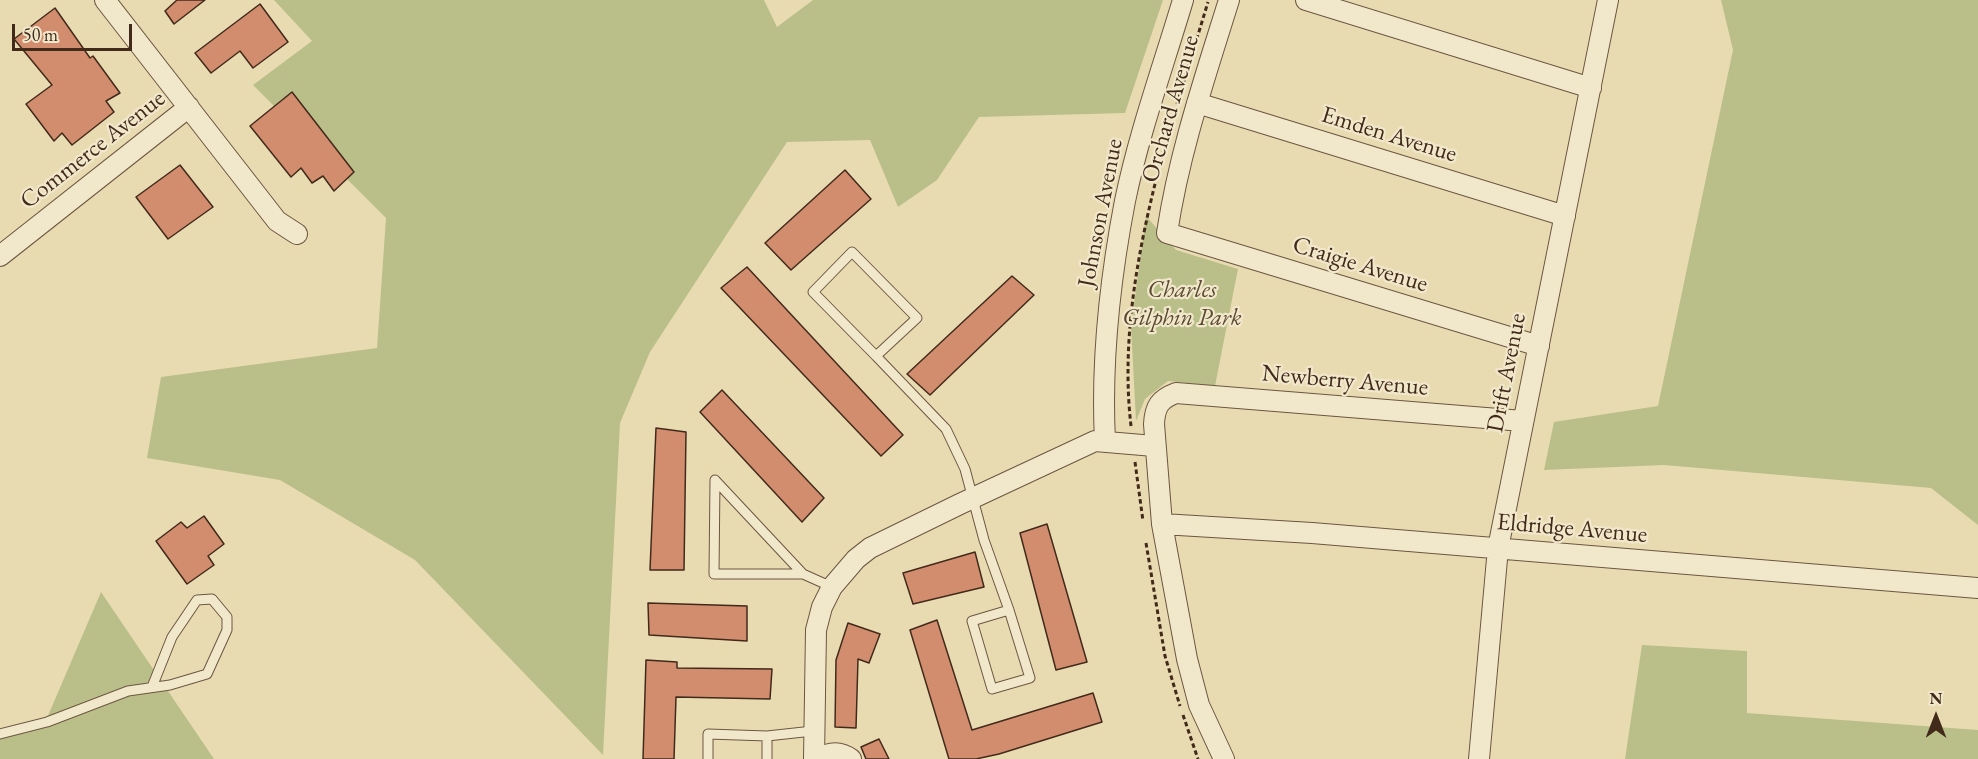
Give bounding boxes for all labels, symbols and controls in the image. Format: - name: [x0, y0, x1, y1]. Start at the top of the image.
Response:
- scale bar: [15, 12, 135, 50]
- text: 50 m: [23, 23, 58, 46]
- street label: Orchard Avenue: [1136, 32, 1206, 186]
- street label: Commerce Avenue: [15, 84, 171, 216]
- street label: Emden Avenue: [1318, 101, 1460, 169]
- street label: Johnson Avenue: [1072, 136, 1130, 290]
- street label: Craigie Avenue: [1289, 231, 1431, 299]
- park label: Charles Gilphin Park: [1122, 276, 1242, 332]
- street label: Drift Avenue: [1481, 311, 1533, 435]
- street label: Newberry Avenue: [1261, 359, 1429, 403]
- street label: Eldridge Avenue: [1496, 508, 1648, 550]
- north arrow: [1906, 687, 1966, 747]
- text: N: [1930, 688, 1942, 709]

